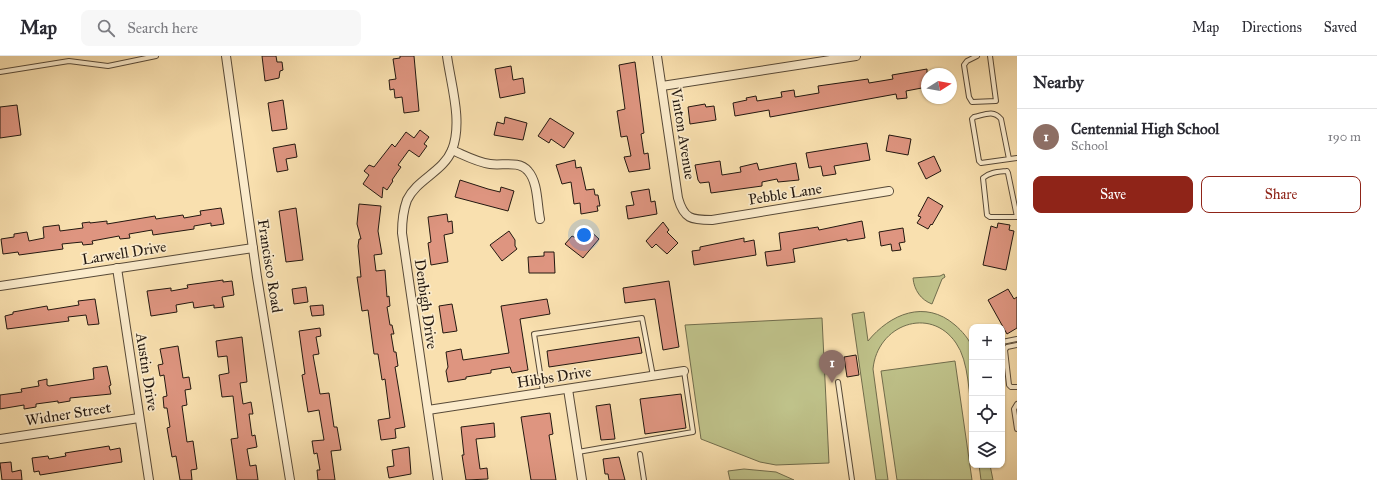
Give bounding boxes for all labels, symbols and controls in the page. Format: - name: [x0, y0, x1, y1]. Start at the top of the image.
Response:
- search box: [81, 10, 361, 46]
- text: Map: [20, 16, 57, 39]
- icon: search: [95, 17, 117, 39]
- text: Search here: [127, 19, 198, 37]
- text: Map: [1192, 19, 1219, 36]
- text: Directions: [1241, 19, 1302, 36]
- text: Saved: [1324, 19, 1357, 36]
- north arrow: [921, 68, 957, 104]
- text: Nearby: [1033, 72, 1084, 93]
- street label: Vinton Avenue: [667, 86, 699, 181]
- text: Centennial High School: [1071, 120, 1219, 138]
- text: 1: [1043, 129, 1049, 145]
- text: 190 m: [1328, 129, 1361, 145]
- text: School: [1071, 138, 1108, 154]
- button: Save: [1033, 176, 1193, 213]
- button: Share: [1201, 176, 1361, 213]
- street label: Pebble Lane: [747, 179, 823, 209]
- street label: Francisco Road: [254, 218, 286, 315]
- your location: [574, 225, 594, 245]
- street label: Larwell Drive: [81, 237, 167, 269]
- street label: Denbigh Drive: [411, 258, 441, 350]
- map controls: [969, 324, 1005, 468]
- button: +: [969, 324, 1005, 360]
- street label: Austin Drive: [132, 331, 162, 412]
- pin: 1: [819, 350, 845, 383]
- button: −: [969, 360, 1005, 396]
- street label: Hibbs Drive: [516, 362, 592, 392]
- button: locate: [969, 396, 1005, 432]
- street label: Widner Street: [24, 398, 113, 430]
- button: layers: [969, 432, 1005, 468]

